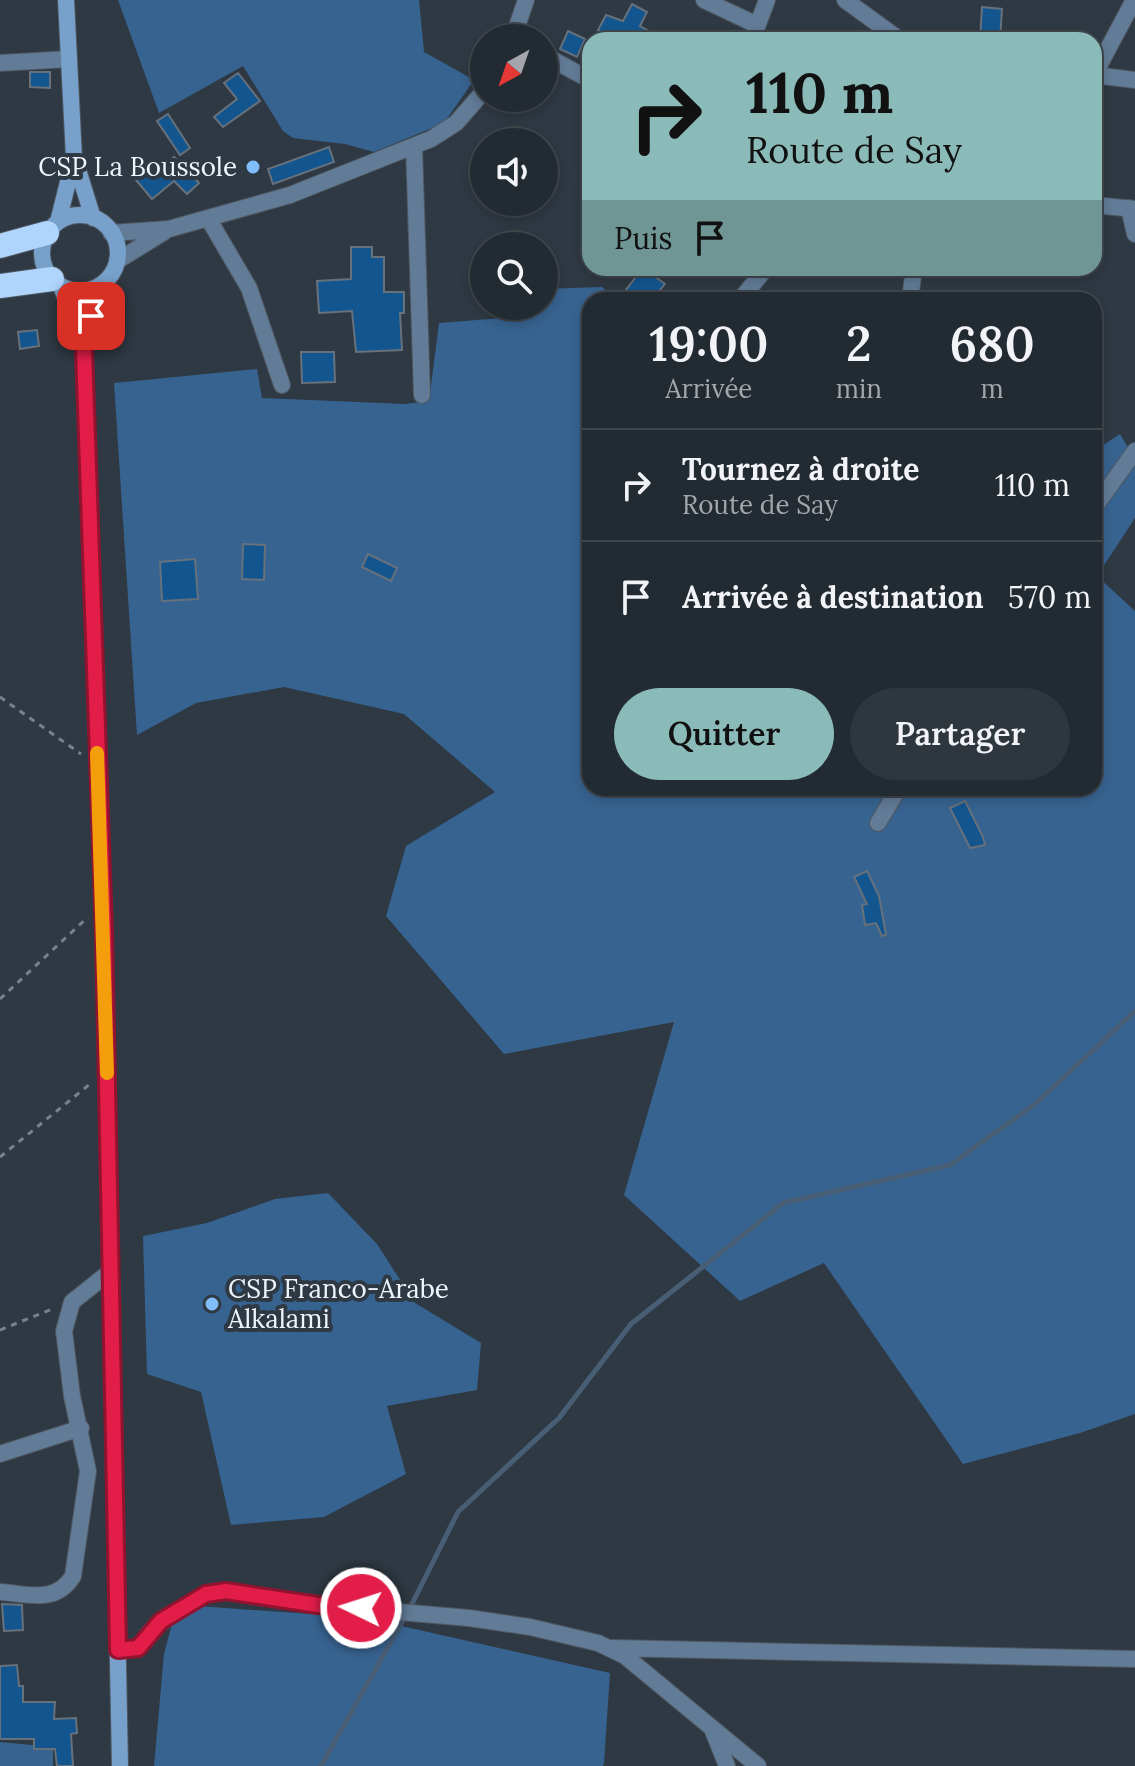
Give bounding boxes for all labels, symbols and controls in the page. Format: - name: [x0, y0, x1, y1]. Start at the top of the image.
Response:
- north arrow: [470, 24, 558, 112]
- map controls: [470, 24, 558, 320]
- text: 110 m: [746, 57, 893, 128]
- icon: right: [614, 64, 718, 168]
- text: Route de Say: [746, 127, 962, 173]
- button: sound: [470, 128, 558, 216]
- place label: CSP La Boussole: [38, 150, 237, 183]
- marker: CSP La Boussole: [244, 158, 262, 176]
- icon: arrive: [688, 216, 732, 260]
- text: Puis: [614, 219, 672, 257]
- button: search: [470, 232, 558, 320]
- pin: [57, 282, 125, 350]
- icon: arrive: [69, 294, 113, 338]
- text: 19:00: [649, 313, 768, 374]
- text: 2: [846, 313, 872, 374]
- text: 680: [949, 313, 1035, 374]
- text: Arrivée: [665, 372, 752, 405]
- text: min: [836, 372, 882, 405]
- text: m: [980, 372, 1004, 405]
- text: Tournez à droite: [682, 450, 919, 488]
- icon: right: [614, 463, 658, 507]
- text: 110 m: [995, 466, 1070, 504]
- text: Route de Say: [682, 488, 838, 521]
- icon: arrive: [614, 575, 658, 619]
- text: Arrivée à destination: [682, 578, 984, 616]
- text: 570 m: [1008, 578, 1091, 616]
- button: Quitter: [614, 688, 834, 780]
- button: Partager: [850, 688, 1070, 780]
- place label: CSP Franco-Arabe Alkalami: [227, 1272, 449, 1335]
- marker: CSP Franco-Arabe Alkalami: [203, 1295, 221, 1313]
- position arrow: [319, 1566, 403, 1650]

